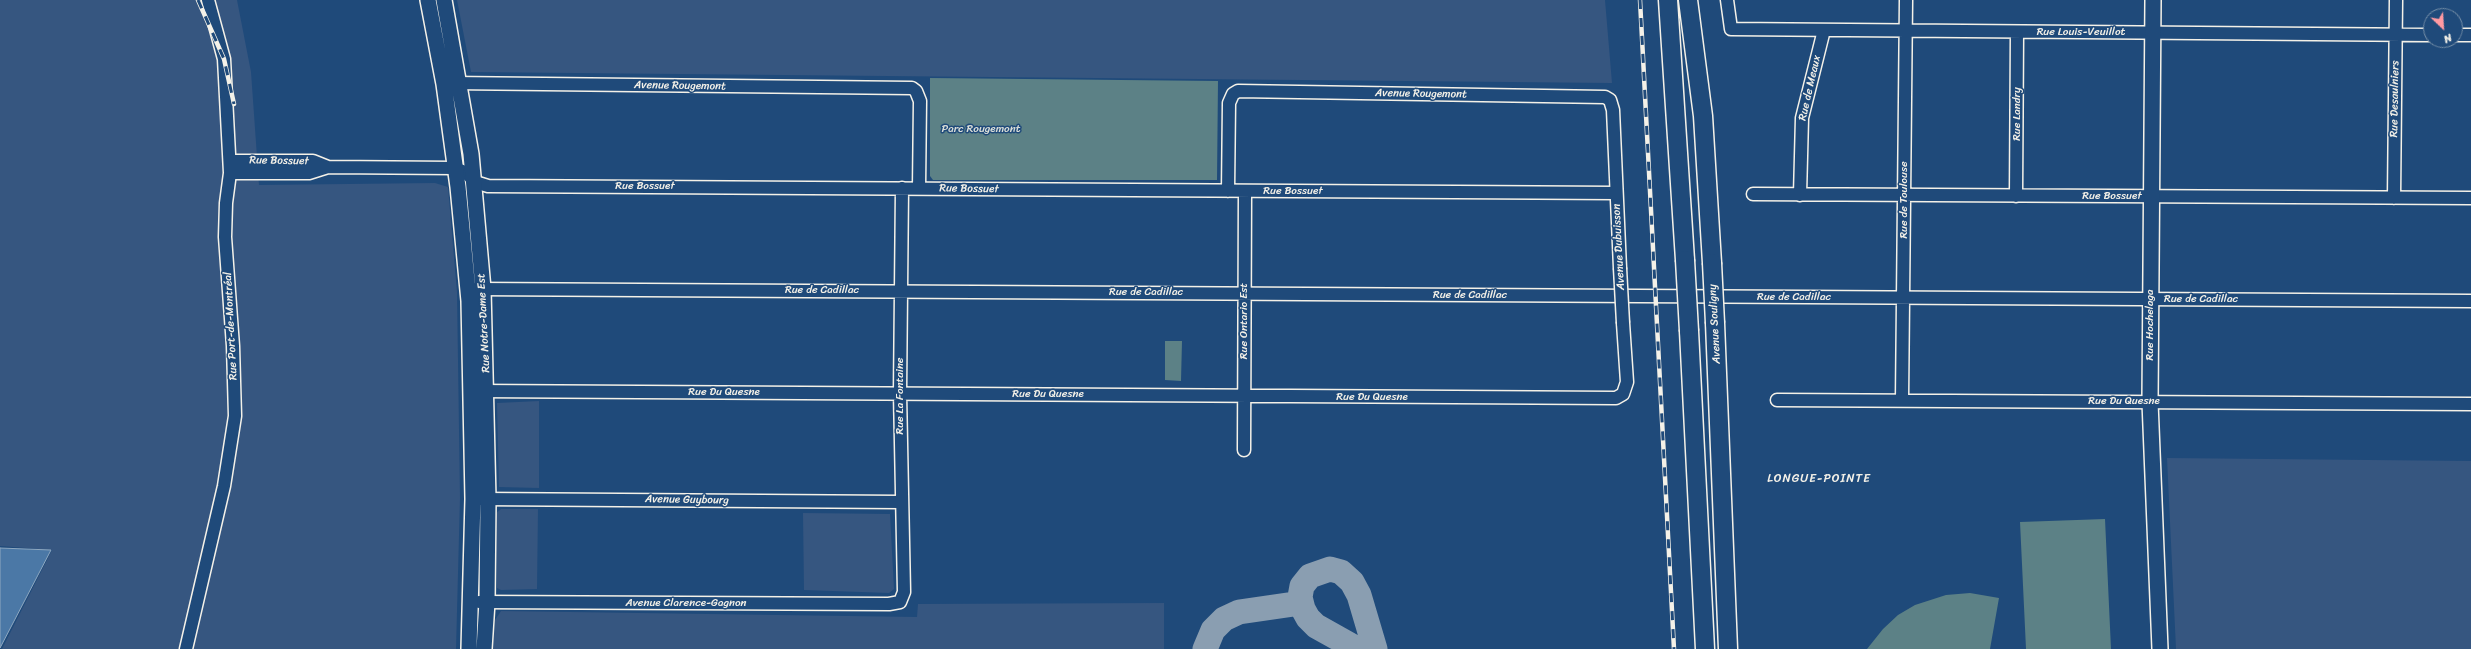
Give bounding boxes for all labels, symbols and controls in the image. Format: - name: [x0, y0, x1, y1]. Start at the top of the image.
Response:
- north arrow: [2423, 8, 2463, 48]
- street label: Rue Louis-Veuillot: [2037, 25, 2125, 39]
- text: N: [2440, 28, 2455, 49]
- street label: Rue de Meaux: [1796, 54, 1824, 122]
- street label: Rue Desaulniers: [2388, 60, 2402, 138]
- street label: Avenue Rougemont: [634, 79, 726, 93]
- street label: Avenue Rougemont: [1375, 87, 1467, 101]
- street label: Rue Landry: [2010, 87, 2024, 141]
- park label: Parc Rougemont: [942, 122, 1020, 136]
- street label: Rue Bossuet: [249, 154, 309, 168]
- street label: Rue de Toulouse: [1897, 161, 1911, 239]
- street label: Rue Bossuet: [615, 179, 675, 193]
- street label: Rue Bossuet: [939, 182, 999, 196]
- street label: Rue Bossuet: [1263, 184, 1323, 198]
- street label: Rue Bossuet: [2082, 189, 2142, 203]
- street label: Avenue Dubuisson: [1610, 203, 1628, 291]
- street label: Rue Port-de-Montréal: [222, 272, 240, 380]
- street label: Rue Notre-Dame Est: [475, 273, 493, 373]
- street label: Rue de Cadillac: [785, 283, 859, 297]
- street label: Rue Ontario Est: [1237, 283, 1251, 359]
- street label: Avenue Souligny: [1706, 284, 1724, 364]
- street label: Rue de Cadillac: [1109, 285, 1183, 299]
- street label: Rue de Cadillac: [1433, 288, 1507, 302]
- street label: Rue Hochelaga: [2143, 289, 2157, 361]
- street label: Rue de Cadillac: [1757, 290, 1831, 304]
- street label: Rue de Cadillac: [2164, 292, 2238, 306]
- street label: Rue La Fontaine: [893, 357, 907, 435]
- street label: Rue Du Quesne: [688, 385, 760, 399]
- street label: Rue Du Quesne: [1012, 387, 1084, 401]
- street label: Rue Du Quesne: [1336, 390, 1408, 404]
- street label: Rue Du Quesne: [2088, 394, 2160, 408]
- district label: LONGUE-POINTE: [1768, 472, 1870, 486]
- street label: Avenue Guybourg: [645, 493, 729, 507]
- street label: Avenue Clarence-Gagnon: [626, 596, 746, 610]

